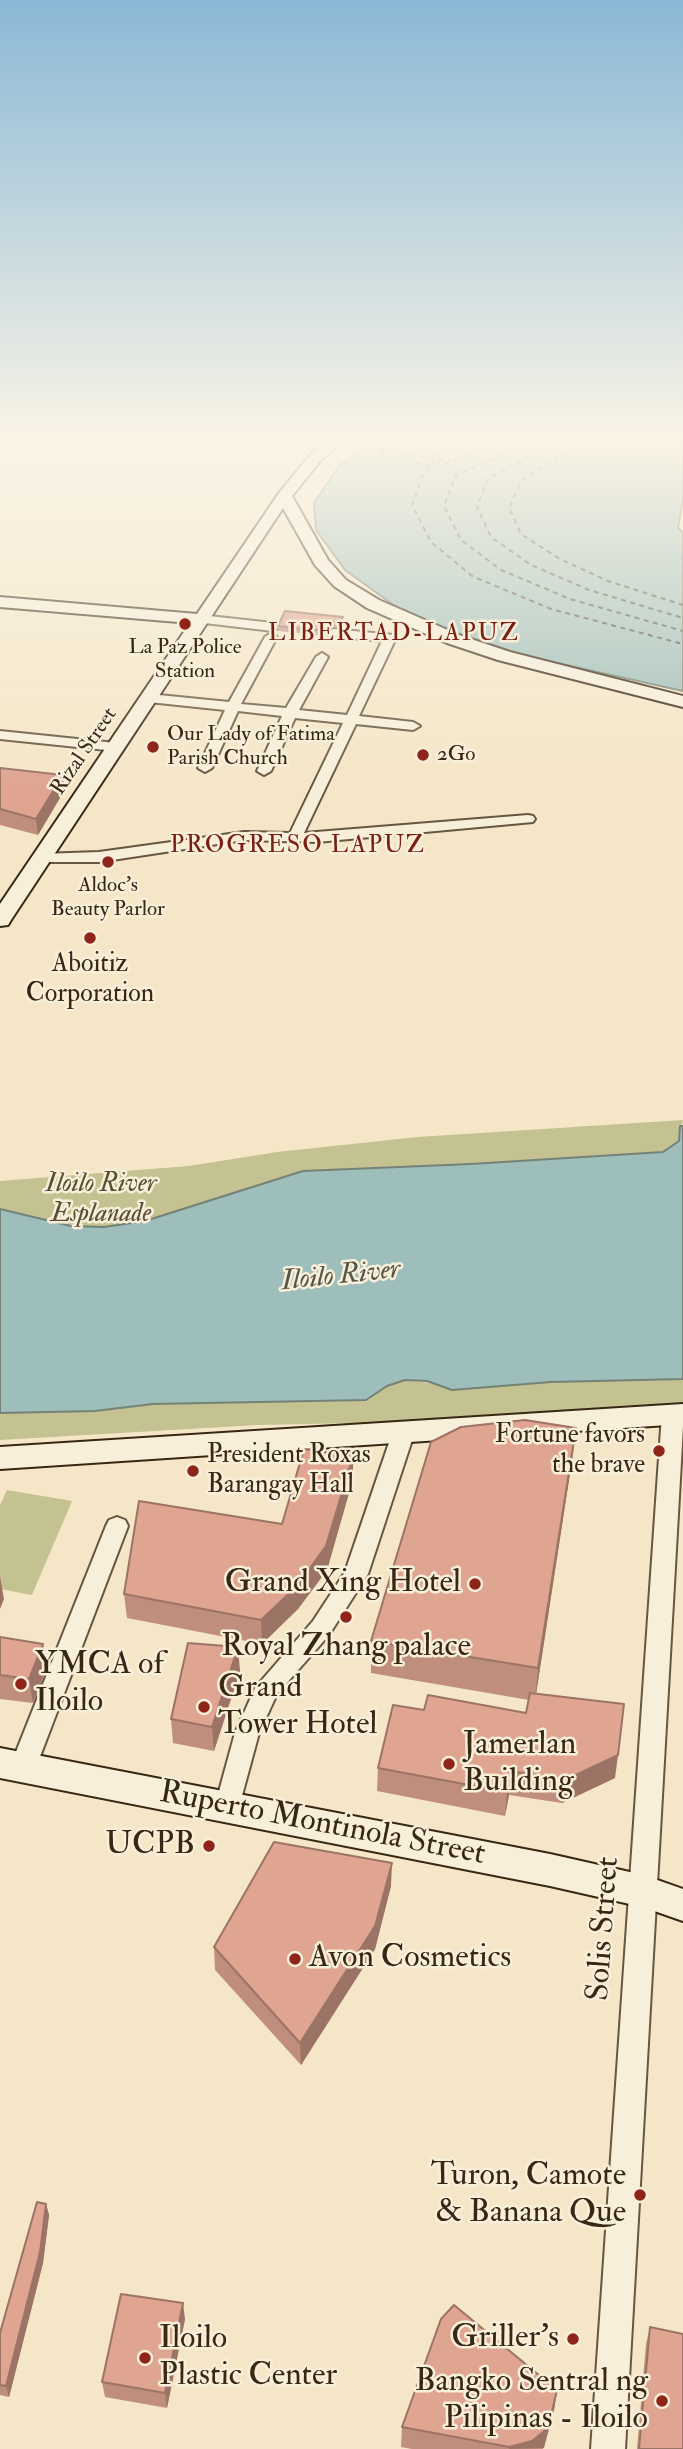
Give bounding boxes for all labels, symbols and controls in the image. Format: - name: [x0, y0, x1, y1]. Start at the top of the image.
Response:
- marker: La Paz Police Station: [177, 616, 193, 632]
- district label: LIBERTAD-LAPUZ: [270, 621, 518, 649]
- place label: La Paz Police Station: [128, 635, 242, 685]
- street label: Rizal Street: [47, 704, 123, 800]
- place label: Our Lady of Fatima Parish Church: [167, 722, 335, 772]
- marker: Our Lady of Fatima Parish Church: [145, 739, 161, 755]
- place label: 2Go: [437, 742, 475, 768]
- marker: 2Go: [415, 747, 431, 763]
- district label: PROGRESO LAPUZ: [172, 833, 424, 861]
- marker: Aldoc's Beauty Parlor: [100, 854, 116, 870]
- place label: Aldoc's Beauty Parlor: [51, 873, 165, 923]
- marker: Aboitiz Corporation: [82, 930, 98, 946]
- place label: Aboitiz Corporation: [26, 949, 154, 1010]
- park label: Iloilo River Esplanade: [46, 1169, 156, 1230]
- water label: Iloilo River: [280, 1254, 402, 1300]
- place label: Fortune favors the brave: [495, 1420, 645, 1482]
- place label: President Roxas Barangay Hall: [207, 1440, 371, 1502]
- marker: Fortune favors the brave: [651, 1443, 667, 1459]
- marker: President Roxas Barangay Hall: [185, 1463, 201, 1479]
- place label: Grand Xing Hotel: [225, 1565, 461, 1603]
- marker: Grand Xing Hotel: [467, 1576, 483, 1592]
- marker: Royal Zhang palace: [338, 1609, 354, 1625]
- place label: Royal Zhang palace: [221, 1629, 471, 1667]
- place label: YMCA of Iloilo: [35, 1647, 164, 1722]
- place label: Grand Tower Hotel: [218, 1670, 378, 1745]
- marker: YMCA of Iloilo: [13, 1676, 29, 1692]
- marker: Grand Tower Hotel: [196, 1699, 212, 1715]
- place label: Jamerlan Building: [463, 1727, 576, 1802]
- marker: Jamerlan Building: [441, 1756, 457, 1772]
- street label: Ruperto Montinola Street: [156, 1775, 488, 1875]
- place label: UCPB: [105, 1827, 195, 1865]
- marker: UCPB: [201, 1838, 217, 1854]
- street label: Solis Street: [581, 1856, 629, 2002]
- place label: Avon Cosmetics: [309, 1940, 511, 1978]
- marker: Avon Cosmetics: [287, 1951, 303, 1967]
- place label: Turon, Camote & Banana Que: [431, 2158, 626, 2233]
- marker: Turon, Camote & Banana Que: [632, 2187, 648, 2203]
- place label: Griller's: [451, 2320, 559, 2358]
- place label: Iloilo Plastic Center: [159, 2321, 337, 2396]
- marker: Griller's: [565, 2331, 581, 2347]
- marker: Iloilo Plastic Center: [137, 2350, 153, 2366]
- place label: Bangko Sentral ng Pilipinas - Iloilo: [415, 2364, 648, 2439]
- marker: Bangko Sentral ng Pilipinas - Iloilo: [654, 2393, 670, 2409]

